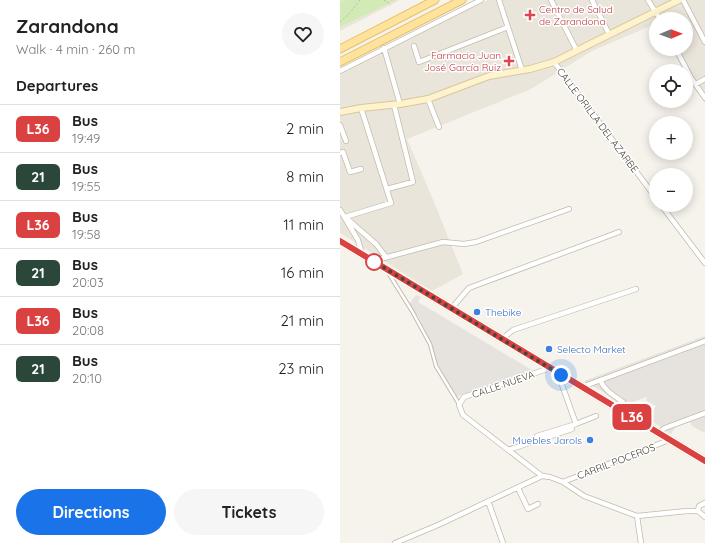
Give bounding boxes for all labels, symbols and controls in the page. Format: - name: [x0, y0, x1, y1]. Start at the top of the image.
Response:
- place label: Centro de Salud de Zarandona: [539, 3, 613, 28]
- marker: Centro de Salud de Zarandona: [524, 9, 536, 21]
- north arrow: [649, 12, 693, 56]
- map controls: [649, 12, 693, 212]
- button: heart: [282, 13, 324, 55]
- text: Zarandona: [16, 14, 119, 38]
- text: Walk · 4 min · 260 m: [16, 41, 135, 57]
- place label: Farmacia Juan José García Ruiz: [424, 49, 501, 74]
- marker: Farmacia Juan José García Ruiz: [504, 56, 514, 66]
- button: locate: [649, 64, 693, 108]
- street label: CALLE ORILLA DEL AZARBE: [554, 65, 641, 176]
- text: Departures: [16, 76, 98, 95]
- text: Bus: [72, 111, 98, 130]
- button: +: [649, 116, 693, 160]
- text: 2 min: [286, 119, 324, 138]
- text: L36: [26, 120, 50, 138]
- text: 19:49: [72, 130, 100, 146]
- text: Bus: [72, 159, 98, 178]
- text: 8 min: [286, 167, 324, 186]
- text: 21: [31, 168, 45, 186]
- button: −: [649, 168, 693, 212]
- text: 19:55: [72, 178, 101, 194]
- text: Bus: [72, 207, 98, 226]
- text: 11 min: [283, 215, 324, 234]
- text: L36: [26, 216, 50, 234]
- text: 19:58: [72, 226, 101, 242]
- unlabelled marker: [365, 253, 383, 271]
- text: Bus: [72, 255, 98, 274]
- text: 16 min: [281, 263, 324, 282]
- text: 21: [31, 264, 45, 282]
- text: 20:03: [72, 274, 104, 290]
- text: Bus: [72, 303, 98, 322]
- place label: Thebike: [485, 306, 522, 319]
- marker: Thebike: [472, 307, 482, 317]
- text: 21 min: [280, 311, 324, 330]
- text: L36: [26, 312, 50, 330]
- text: 20:08: [72, 322, 104, 338]
- place label: Selecto Market: [557, 343, 626, 356]
- marker: Selecto Market: [544, 344, 554, 354]
- text: Bus: [72, 351, 98, 370]
- text: 23 min: [278, 359, 324, 378]
- text: 21: [31, 360, 45, 378]
- your location: [551, 365, 571, 385]
- street label: CALLE NUEVA: [470, 368, 536, 401]
- text: 20:10: [72, 370, 102, 386]
- line badge: L36: [609, 404, 655, 430]
- text: L36: [620, 408, 644, 426]
- place label: Muebles Jarols: [513, 434, 582, 447]
- marker: Muebles Jarols: [585, 435, 595, 445]
- street label: CARRIL POCEROS: [575, 440, 657, 482]
- button: Directions: [16, 489, 166, 535]
- button: Tickets: [174, 489, 324, 535]

